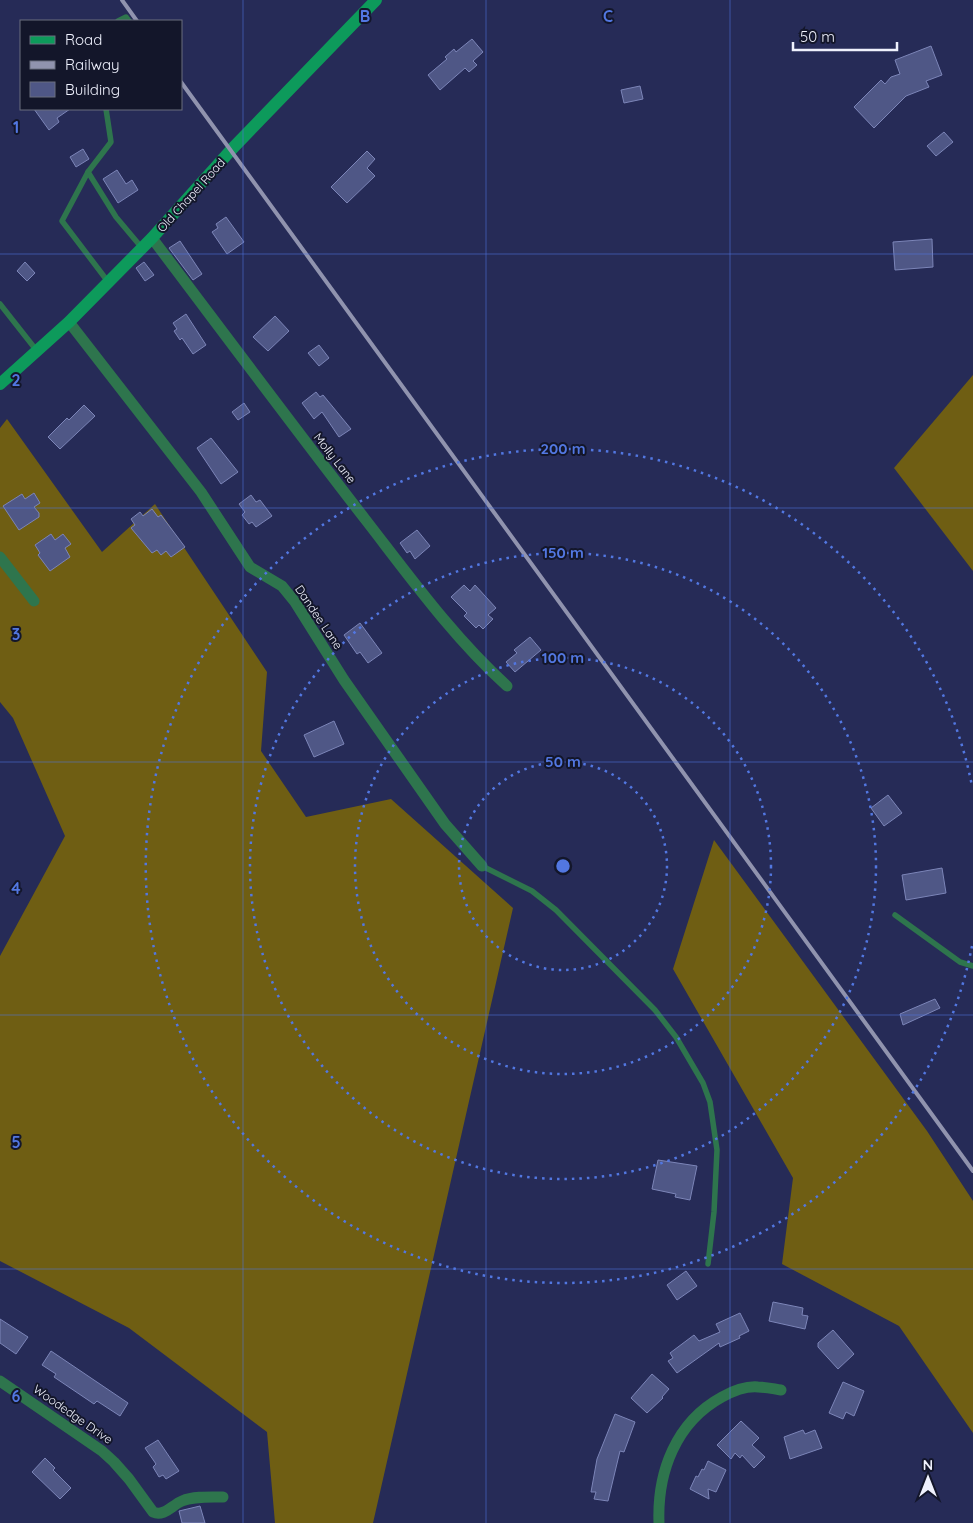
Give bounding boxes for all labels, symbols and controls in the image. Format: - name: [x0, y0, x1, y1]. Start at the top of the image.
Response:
- text: B: [360, 6, 370, 26]
- text: C: [603, 6, 613, 26]
- legend: [20, 20, 182, 110]
- scale bar: [793, 20, 897, 52]
- text: 50 m: [800, 27, 835, 46]
- text: Road: [65, 30, 102, 49]
- text: Railway: [65, 55, 120, 74]
- text: Building: [65, 80, 120, 99]
- text: 1: [13, 117, 19, 137]
- street label: Old Chapel Road: [154, 155, 228, 235]
- text: 2: [11, 370, 21, 390]
- street label: Molly Lane: [311, 430, 360, 486]
- text: 200 m: [541, 439, 586, 458]
- text: 150 m: [542, 543, 584, 562]
- street label: Dandee Lane: [292, 582, 346, 652]
- text: 3: [12, 624, 20, 644]
- text: 100 m: [542, 648, 584, 667]
- text: 50 m: [545, 752, 581, 771]
- centre of rings: [554, 857, 572, 875]
- text: 4: [11, 878, 21, 898]
- text: 5: [11, 1132, 21, 1152]
- street label: Woodedge Drive: [30, 1381, 116, 1447]
- text: 6: [12, 1386, 21, 1406]
- north arrow: [903, 1453, 953, 1503]
- text: N: [923, 1456, 933, 1474]

